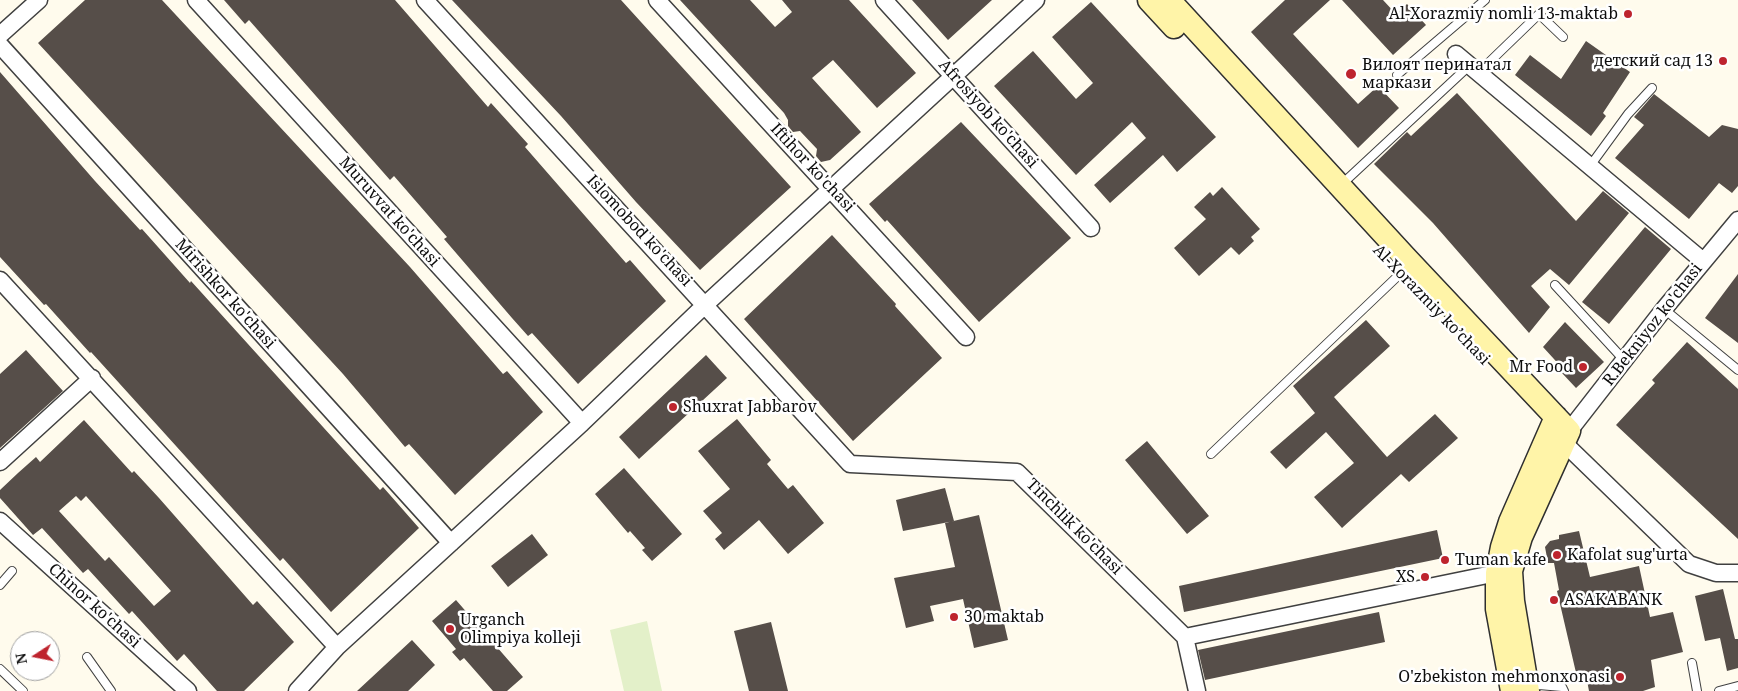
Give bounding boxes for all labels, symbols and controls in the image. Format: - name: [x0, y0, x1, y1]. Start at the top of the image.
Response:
- place label: Аl-Xоrаzmiy nоmli 13-mаktаb: [1389, 4, 1618, 24]
- marker: Аl-Xоrаzmiy nоmli 13-mаktаb: [1622, 8, 1634, 20]
- place label: детский сад 13: [1594, 51, 1713, 71]
- place label: Вилоят перинатал маркази: [1362, 55, 1511, 93]
- marker: детский сад 13: [1717, 55, 1729, 67]
- street label: Afrosiyob ko'chasi: [934, 56, 1042, 172]
- marker: Вилоят перинатал маркази: [1344, 67, 1358, 81]
- street label: Iftihor ko'chasi: [766, 120, 858, 216]
- street label: Muruvvat ko'chasi: [335, 153, 443, 271]
- street label: Islomobod ko'chasi: [582, 171, 696, 291]
- street label: Mirishkor ko'chasi: [171, 235, 279, 353]
- street label: Al-Xorazmiy ko’chasi: [1369, 241, 1493, 369]
- street label: R.Bekniyoz ko'chasi: [1599, 260, 1707, 390]
- place label: Mr Food: [1509, 357, 1573, 377]
- marker: Mr Food: [1577, 361, 1589, 373]
- place label: Shuxrat Jabbarov: [683, 397, 817, 417]
- marker: Shuxrat Jabbarov: [667, 401, 679, 413]
- street label: Tinchlik ko'chasi: [1022, 475, 1126, 579]
- place label: Kafolat sug'urta: [1567, 545, 1688, 565]
- marker: Kafolat sug'urta: [1551, 549, 1563, 561]
- place label: Tuman kafe: [1455, 550, 1546, 570]
- marker: Tuman kafe: [1439, 554, 1451, 566]
- street label: Chinor ko'chasi: [44, 560, 144, 652]
- place label: XS: [1396, 567, 1415, 587]
- marker: XS: [1419, 571, 1431, 583]
- place label: ASAKABANK: [1564, 590, 1662, 610]
- marker: ASAKABANK: [1548, 594, 1560, 606]
- place label: 30 maktab: [964, 607, 1044, 627]
- place label: Urganch Olimpiya kolleji: [460, 610, 581, 648]
- marker: 30 maktab: [948, 611, 960, 623]
- marker: Urganch Olimpiya kolleji: [444, 623, 456, 635]
- north arrow: [10, 631, 60, 681]
- text: N: [10, 652, 31, 666]
- place label: O'zbekiston mehmonxonasi: [1398, 667, 1610, 687]
- marker: O'zbekiston mehmonxonasi: [1614, 671, 1626, 683]

